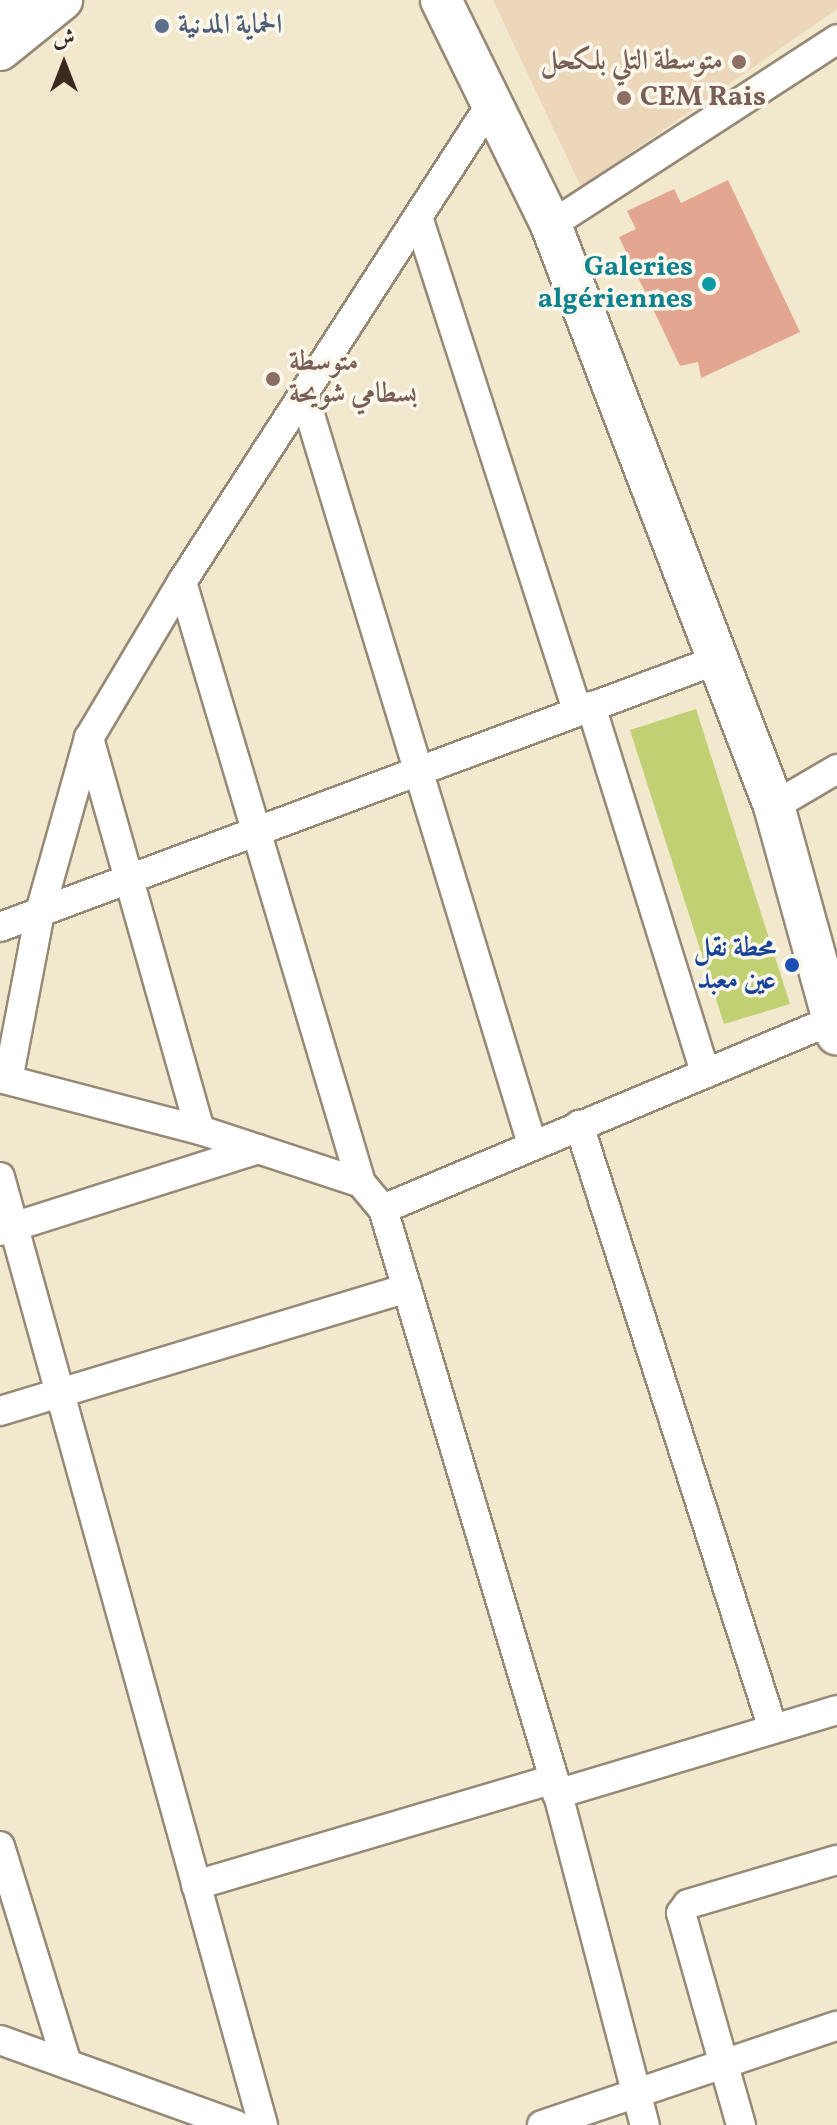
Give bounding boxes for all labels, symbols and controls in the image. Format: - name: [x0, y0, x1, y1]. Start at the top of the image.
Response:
- place label: الحماية المدنية: [178, 9, 282, 43]
- marker: الحماية المدنية: [153, 17, 171, 35]
- north arrow: [24, 24, 104, 104]
- text: ش: [53, 24, 75, 55]
- place label: متوسطة التلي بلكحل: [541, 45, 723, 79]
- marker: متوسطة التلي بلكحل: [730, 53, 748, 71]
- place label: CEM Rais: [640, 81, 766, 115]
- marker: CEM Rais: [615, 89, 633, 107]
- place label: Galeries algériennes: [538, 251, 693, 317]
- marker: Galeries algériennes: [700, 275, 718, 293]
- place label: متوسطة بسطامي شويحة: [289, 346, 417, 412]
- marker: متوسطة بسطامي شويحة: [264, 370, 282, 388]
- place label: محطة نقل عين معبد: [693, 932, 776, 998]
- marker: محطة نقل عين معبد: [783, 956, 801, 974]

